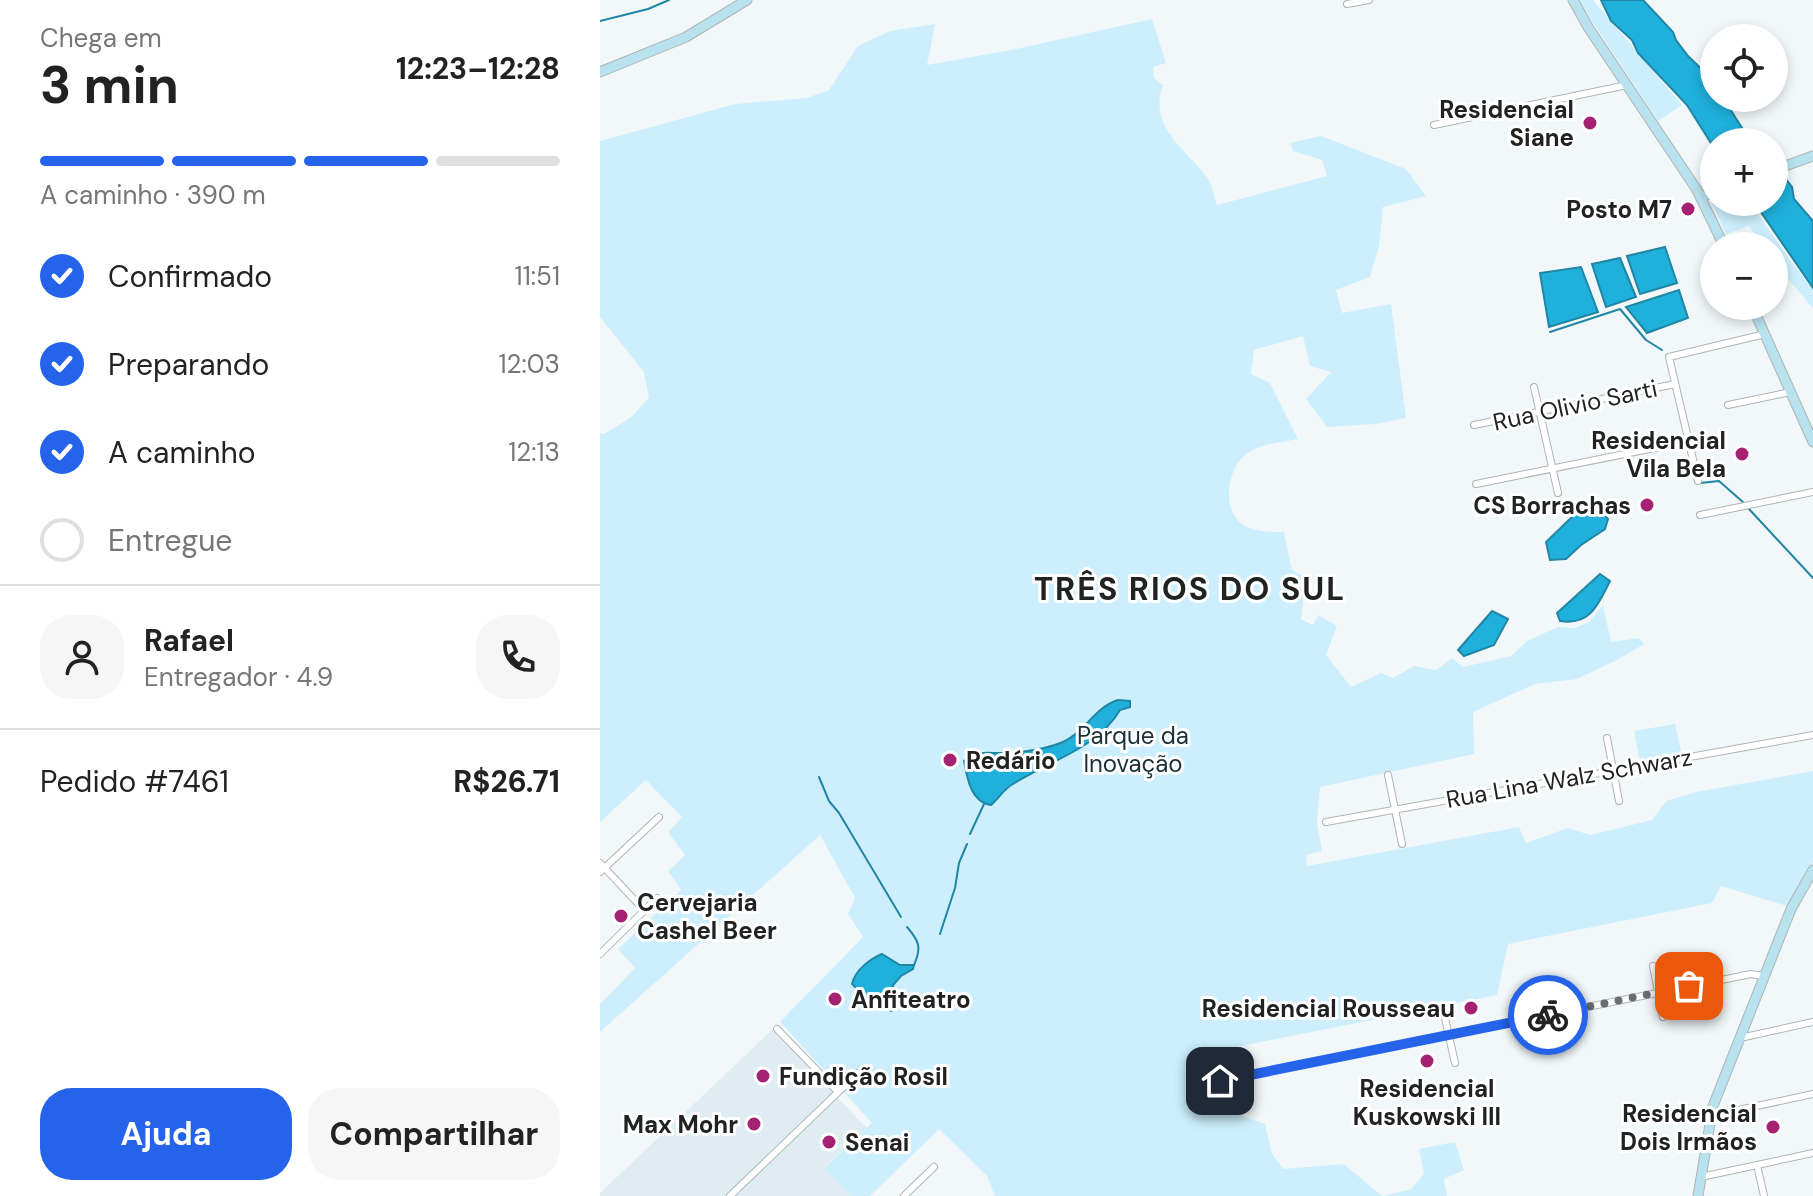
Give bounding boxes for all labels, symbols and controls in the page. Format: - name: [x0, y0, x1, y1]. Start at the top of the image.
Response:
- text: Chega em: [40, 21, 162, 55]
- map controls: [1700, 24, 1788, 320]
- button: locate: [1700, 24, 1788, 112]
- text: 12:23–12:28: [396, 49, 560, 88]
- text: 3 min: [40, 51, 179, 119]
- place label: Residencial Siane: [1439, 94, 1574, 153]
- marker: Residencial Siane: [1581, 114, 1599, 132]
- button: +: [1700, 128, 1788, 216]
- text: A caminho · 390 m: [40, 178, 266, 212]
- place label: Posto M7: [1566, 194, 1672, 225]
- marker: Posto M7: [1679, 200, 1697, 218]
- button: −: [1700, 232, 1788, 320]
- icon: check: [40, 254, 84, 298]
- text: Confirmado: [108, 257, 272, 296]
- text: 11:51: [515, 259, 560, 293]
- icon: check: [40, 342, 84, 386]
- text: Preparando: [108, 345, 269, 384]
- text: 12:03: [499, 347, 560, 381]
- street label: Rua Olivio Sarti: [1490, 372, 1660, 438]
- place label: Residencial Vila Bela: [1591, 425, 1726, 484]
- icon: check: [40, 430, 84, 474]
- text: A caminho: [108, 433, 256, 472]
- text: 12:13: [508, 435, 560, 469]
- marker: Residencial Vila Bela: [1733, 445, 1751, 463]
- place label: CS Borrachas: [1473, 490, 1631, 521]
- marker: CS Borrachas: [1638, 496, 1656, 514]
- text: Entregue: [108, 521, 232, 560]
- district label: TRÊS RIOS DO SUL: [1034, 568, 1346, 610]
- button: person: [40, 615, 124, 699]
- button: phone: [476, 615, 560, 699]
- text: Rafael: [144, 621, 234, 660]
- text: Entregador · 4.9: [144, 660, 333, 694]
- park label: Parque da Inovação: [1077, 720, 1189, 779]
- street label: Rua Lina Walz Schwarz: [1444, 741, 1694, 815]
- place label: Redário: [966, 745, 1056, 776]
- marker: Redário: [941, 751, 959, 769]
- text: Pedido #7461: [40, 762, 229, 801]
- text: R$26.71: [453, 762, 560, 801]
- place label: Cervejaria Cashel Beer: [637, 887, 777, 946]
- marker: Cervejaria Cashel Beer: [612, 907, 630, 925]
- pin: [1655, 952, 1723, 1020]
- icon: bag: [1667, 964, 1711, 1008]
- courier: [1508, 975, 1588, 1055]
- place label: Anfiteatro: [851, 984, 971, 1015]
- marker: Anfiteatro: [826, 990, 844, 1008]
- place label: Residencial Rousseau: [1202, 993, 1455, 1024]
- icon: bike: [1526, 993, 1570, 1037]
- marker: Residencial Rousseau: [1462, 999, 1480, 1017]
- pin: [1186, 1047, 1254, 1115]
- marker: Residencial Kuskowski III: [1418, 1052, 1436, 1070]
- icon: home: [1198, 1059, 1242, 1103]
- place label: Fundição Rosil: [779, 1061, 948, 1092]
- marker: Fundição Rosil: [754, 1067, 772, 1085]
- place label: Residencial Kuskowski III: [1353, 1073, 1501, 1132]
- button: Ajuda: [40, 1088, 292, 1180]
- button: Compartilhar: [308, 1088, 560, 1180]
- place label: Residencial Dois Irmãos: [1620, 1098, 1757, 1157]
- place label: Max Mohr: [623, 1109, 738, 1140]
- marker: Max Mohr: [745, 1115, 763, 1133]
- marker: Residencial Dois Irmãos: [1764, 1118, 1782, 1136]
- place label: Senai: [845, 1127, 909, 1158]
- marker: Senai: [820, 1133, 838, 1151]

